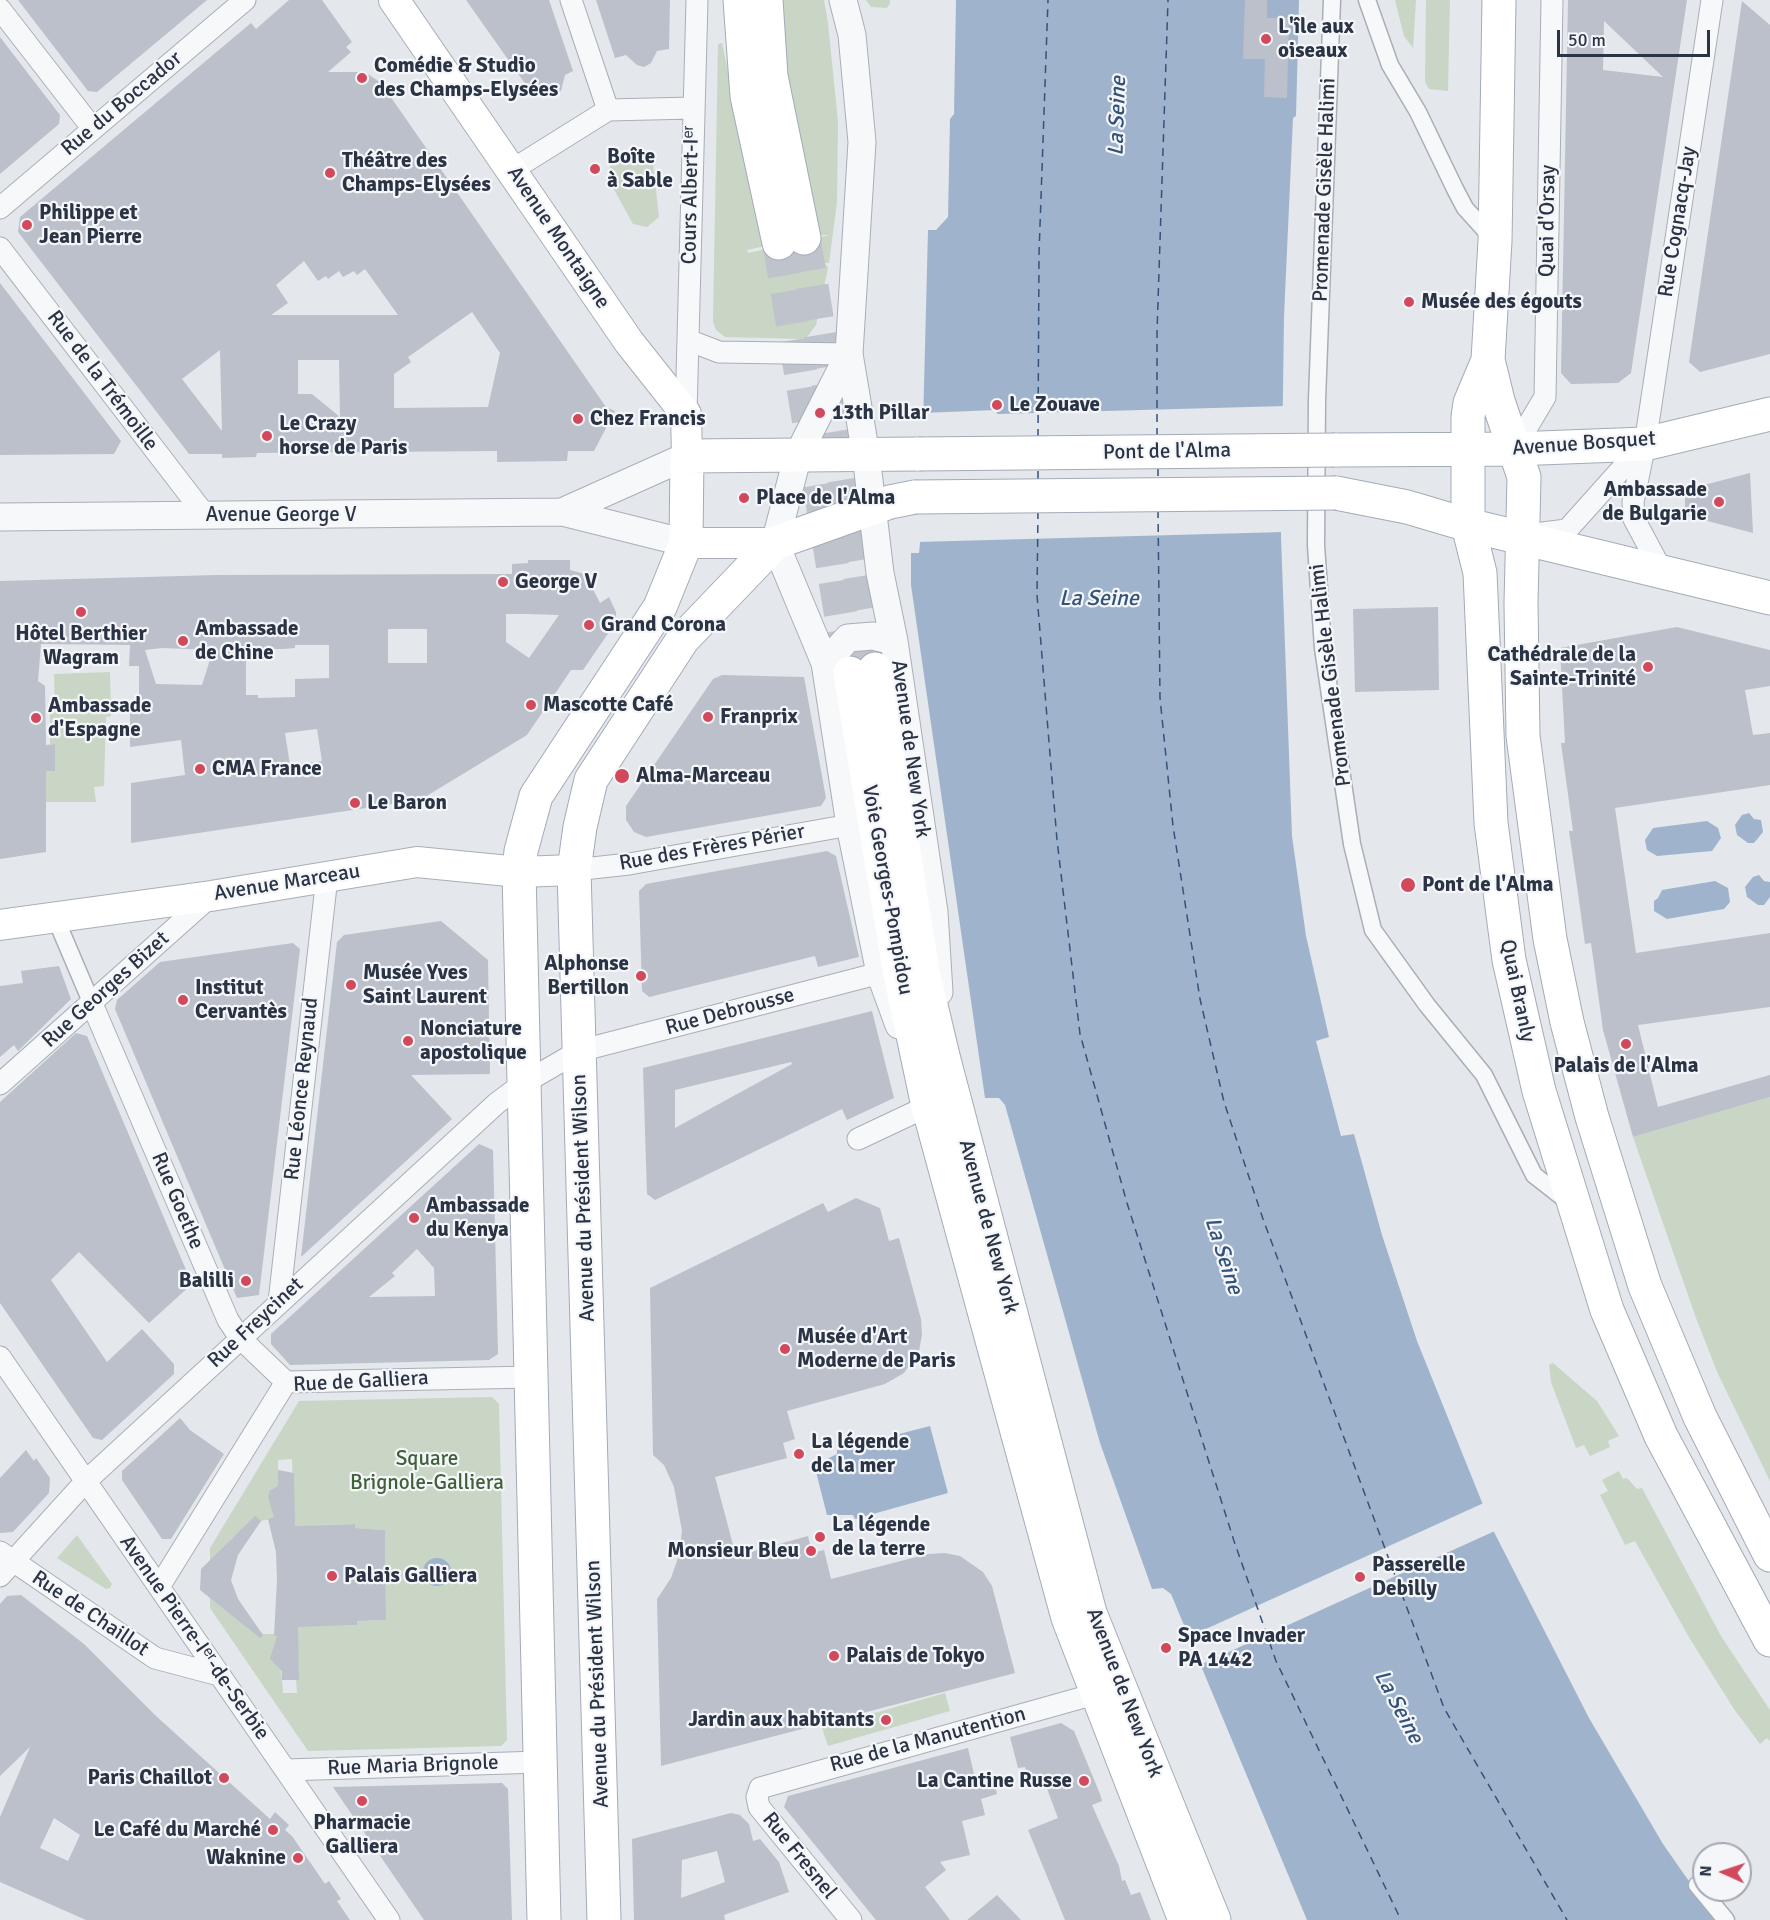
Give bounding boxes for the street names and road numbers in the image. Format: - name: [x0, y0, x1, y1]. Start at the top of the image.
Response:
- street label: Rue du Boccador: [57, 46, 187, 162]
- street label: Promenade Gisèle Halimi: [1308, 77, 1342, 303]
- street label: Cours Albert-Iᵉʳ: [677, 125, 705, 265]
- street label: Rue Cognacq-Jay: [1654, 145, 1702, 299]
- street label: Avenue Montaigne: [501, 162, 615, 314]
- street label: Quai d'Orsay: [1534, 165, 1562, 277]
- street label: Rue de la Trémoille: [41, 306, 163, 456]
- street label: Avenue Bosquet: [1512, 426, 1656, 462]
- street label: Pont de l'Alma: [1103, 438, 1231, 466]
- street label: Avenue George V: [205, 502, 357, 528]
- street label: Promenade Gisèle Halimi: [1305, 562, 1357, 788]
- street label: Avenue de New York: [885, 658, 935, 840]
- street label: Voie Georges-Pompidou: [856, 783, 918, 997]
- street label: Rue des Frères Périer: [617, 819, 807, 877]
- street label: Avenue Marceau: [212, 859, 362, 907]
- street label: Rue Georges Bizet: [37, 926, 175, 1054]
- street label: Quai Branly: [1494, 938, 1540, 1044]
- street label: Rue Debrousse: [663, 983, 797, 1041]
- street label: Rue Léonce Reynaud: [280, 996, 324, 1182]
- street label: Avenue du Président Wilson: [567, 1074, 601, 1322]
- street label: Avenue de New York: [953, 1137, 1023, 1317]
- street label: Rue Goethe: [145, 1149, 209, 1253]
- street label: Rue Freycinet: [203, 1272, 309, 1374]
- street label: Rue de Galliera: [293, 1366, 429, 1398]
- street label: Avenue Pierre-Iᵉʳ-de-Serbie: [114, 1531, 274, 1745]
- street label: Avenue du Président Wilson: [581, 1560, 615, 1808]
- street label: Rue de Chaillot: [27, 1566, 153, 1662]
- street label: Avenue de New York: [1080, 1605, 1168, 1781]
- street label: Rue de la Manutention: [827, 1702, 1029, 1778]
- street label: Rue Maria Brignole: [327, 1750, 499, 1782]
- street label: Rue Fresnel: [756, 1808, 842, 1904]

